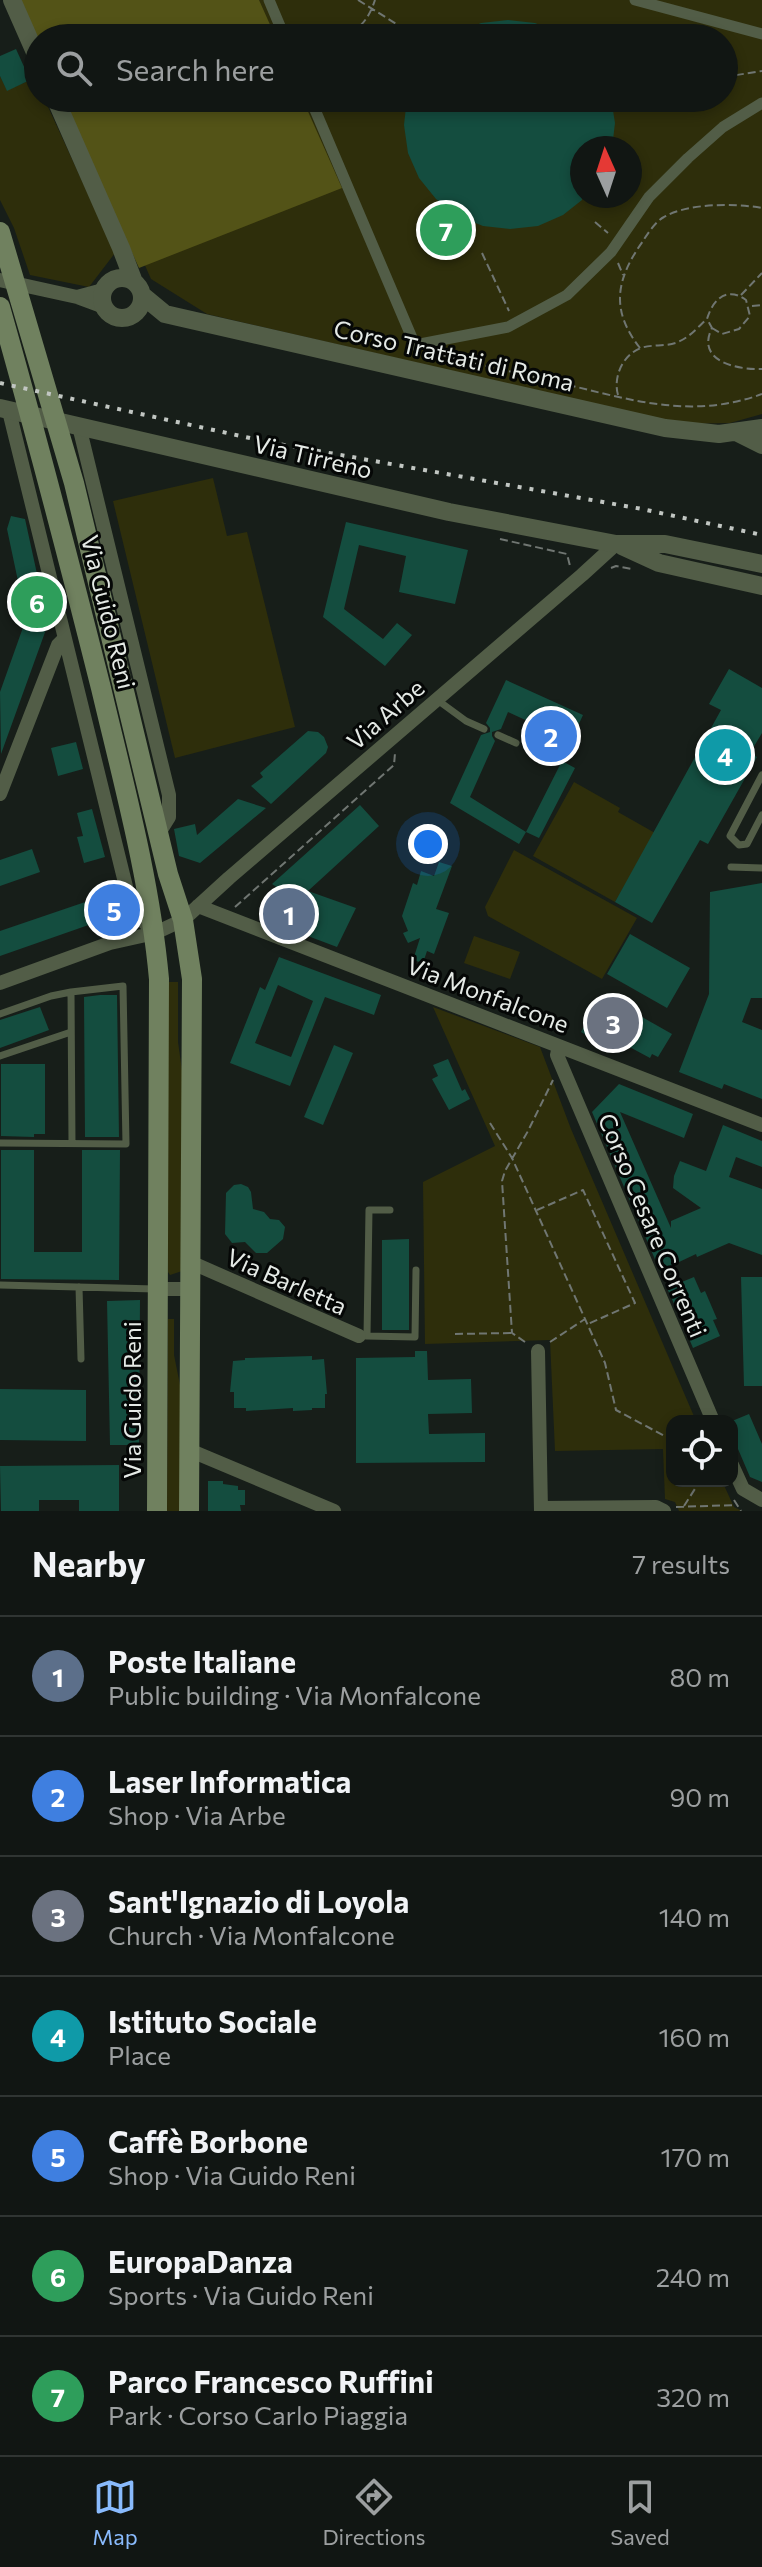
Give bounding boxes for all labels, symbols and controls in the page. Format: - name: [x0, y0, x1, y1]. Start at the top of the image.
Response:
- search box: [24, 24, 738, 112]
- icon: search: [52, 46, 96, 90]
- text: Search here: [116, 50, 275, 87]
- north arrow: [570, 136, 642, 208]
- pin: 7: [420, 200, 472, 260]
- street label: Corso Trattati di Roma: [331, 313, 577, 397]
- street label: Via Tirreno: [251, 428, 375, 484]
- street label: Via Guido Reni: [76, 532, 142, 692]
- pin: 6: [11, 572, 63, 632]
- street label: Via Arbe: [340, 673, 430, 755]
- pin: 2: [525, 706, 577, 766]
- pin: 4: [699, 725, 751, 785]
- your location: [408, 824, 448, 864]
- pin: 5: [88, 880, 140, 940]
- pin: 1: [263, 884, 315, 944]
- street label: Via Monfalcone: [403, 950, 573, 1038]
- pin: 3: [587, 993, 639, 1053]
- street label: Corso Cesare Correnti: [593, 1109, 713, 1341]
- street label: Via Barletta: [223, 1242, 351, 1320]
- street label: Via Guido Reni: [117, 1321, 146, 1479]
- map controls: [666, 1415, 738, 1487]
- button: locate: [666, 1415, 738, 1487]
- text: Nearby: [32, 1542, 146, 1584]
- text: 7 results: [632, 1548, 730, 1579]
- text: Poste Italiane: [108, 1642, 296, 1679]
- text: 1: [52, 1661, 64, 1692]
- text: 80 m: [670, 1661, 730, 1692]
- text: Public building · Via Monfalcone: [108, 1679, 481, 1710]
- text: Laser Informatica: [108, 1762, 351, 1799]
- text: 2: [51, 1781, 65, 1812]
- text: 90 m: [670, 1781, 730, 1812]
- text: Shop · Via Arbe: [108, 1799, 286, 1830]
- text: Sant'Ignazio di Loyola: [108, 1882, 409, 1919]
- text: 3: [50, 1901, 66, 1932]
- text: 140 m: [659, 1901, 730, 1932]
- text: Church · Via Monfalcone: [108, 1919, 395, 1950]
- text: Istituto Sociale: [108, 2002, 317, 2039]
- text: 4: [50, 2021, 66, 2052]
- text: 160 m: [658, 2021, 730, 2052]
- text: Place: [108, 2039, 171, 2070]
- text: Caffè Borbone: [108, 2122, 308, 2159]
- text: 5: [50, 2141, 66, 2172]
- text: 170 m: [661, 2141, 730, 2172]
- text: Shop · Via Guido Reni: [108, 2159, 356, 2190]
- text: EuropaDanza: [108, 2242, 293, 2279]
- text: 6: [50, 2261, 66, 2292]
- text: 240 m: [656, 2261, 730, 2292]
- text: Sports · Via Guido Reni: [108, 2279, 374, 2310]
- text: Parco Francesco Ruffini: [108, 2362, 434, 2399]
- text: 7: [51, 2381, 65, 2412]
- text: 320 m: [656, 2381, 730, 2412]
- text: Park · Corso Carlo Piaggia: [108, 2399, 408, 2430]
- tab: Map: [92, 2475, 138, 2550]
- tab: Directions: [322, 2475, 426, 2550]
- tab: Saved: [610, 2475, 670, 2550]

